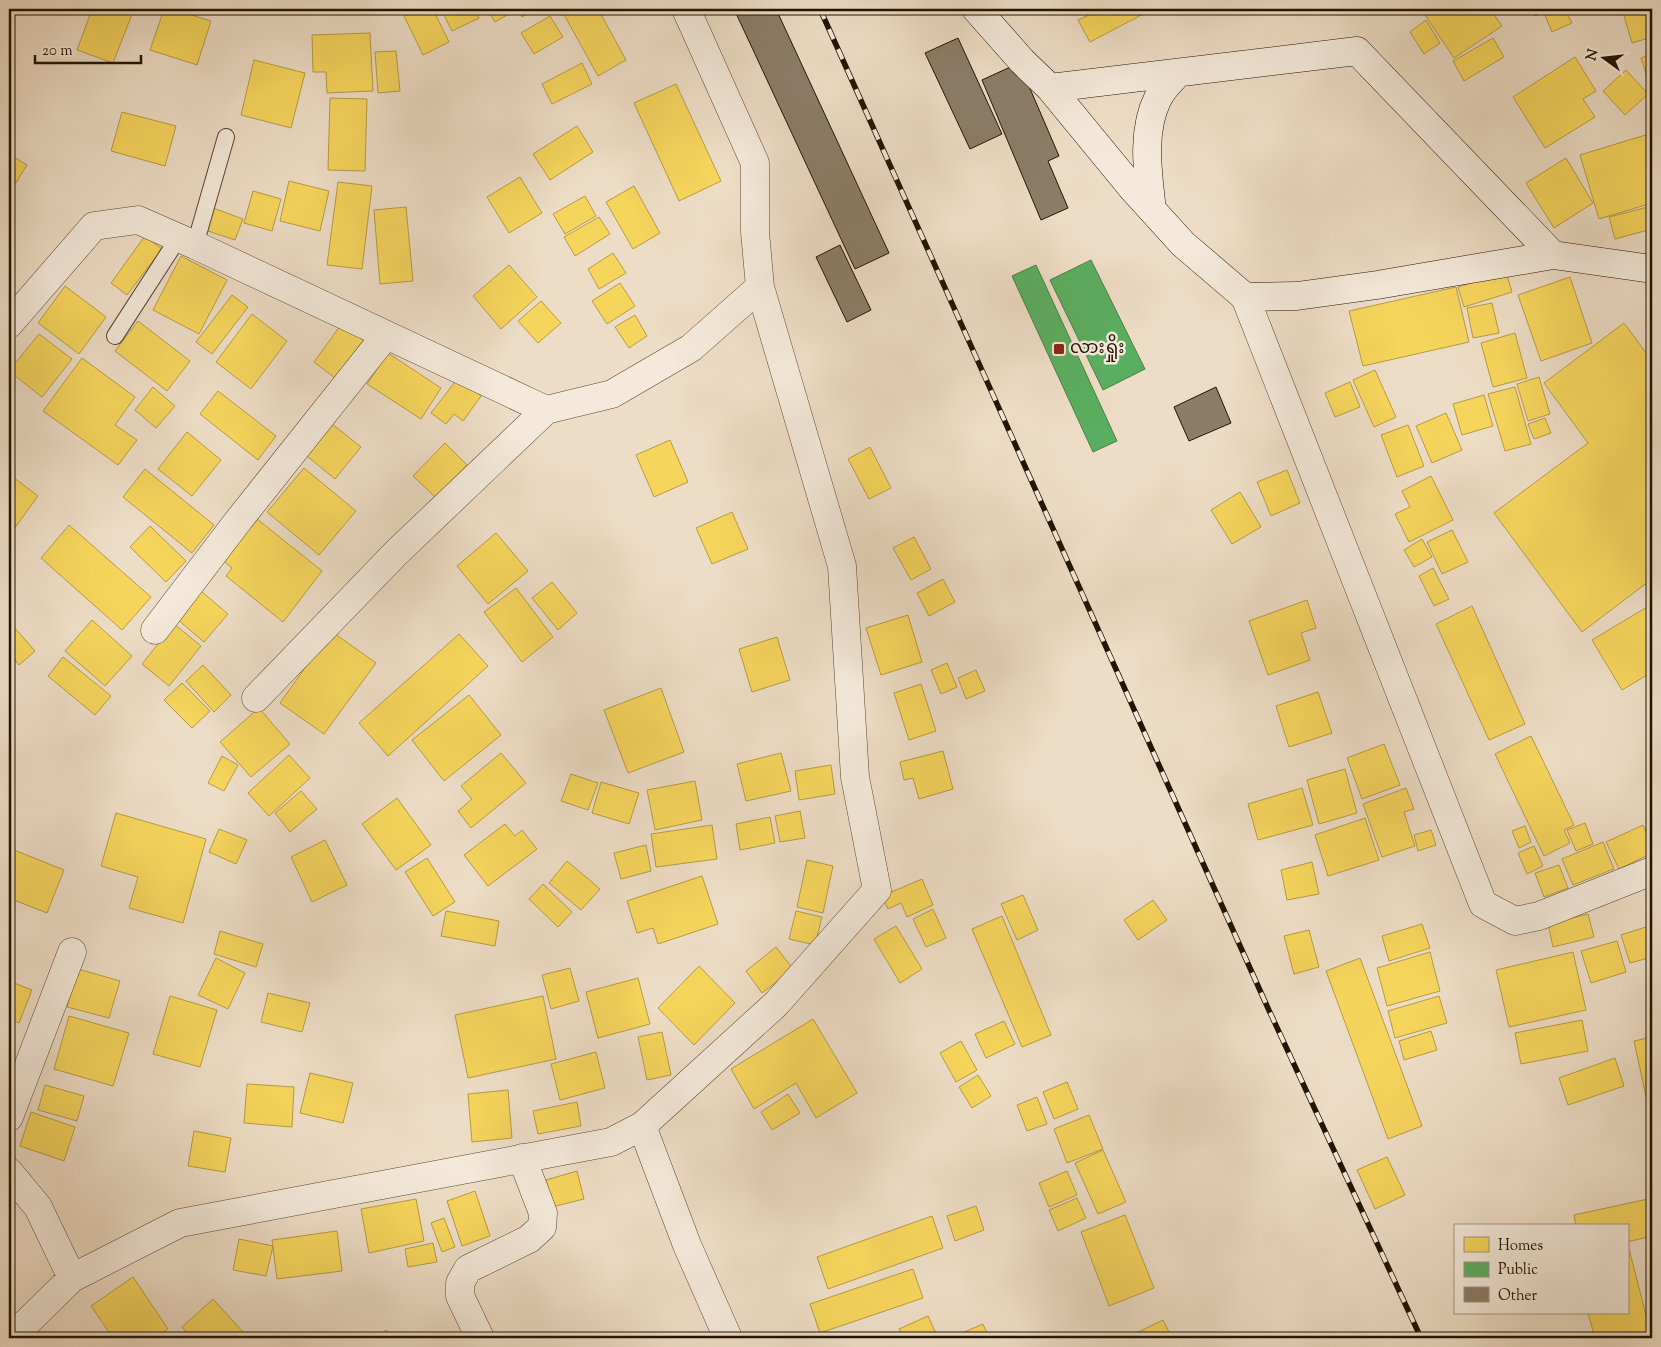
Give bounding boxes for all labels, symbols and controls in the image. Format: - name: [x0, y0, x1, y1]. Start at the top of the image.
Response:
- scale bar: [35, 32, 141, 64]
- north arrow: [1578, 32, 1628, 82]
- text: 20 m: [42, 41, 73, 62]
- text: N: [1582, 47, 1604, 63]
- place label: လားရှိုး: [1070, 333, 1125, 362]
- marker: လားရှိုး: [1052, 342, 1066, 356]
- legend: [1454, 1224, 1628, 1314]
- text: Homes: [1498, 1236, 1543, 1257]
- text: Public: [1498, 1260, 1538, 1281]
- text: Other: [1498, 1286, 1538, 1307]

